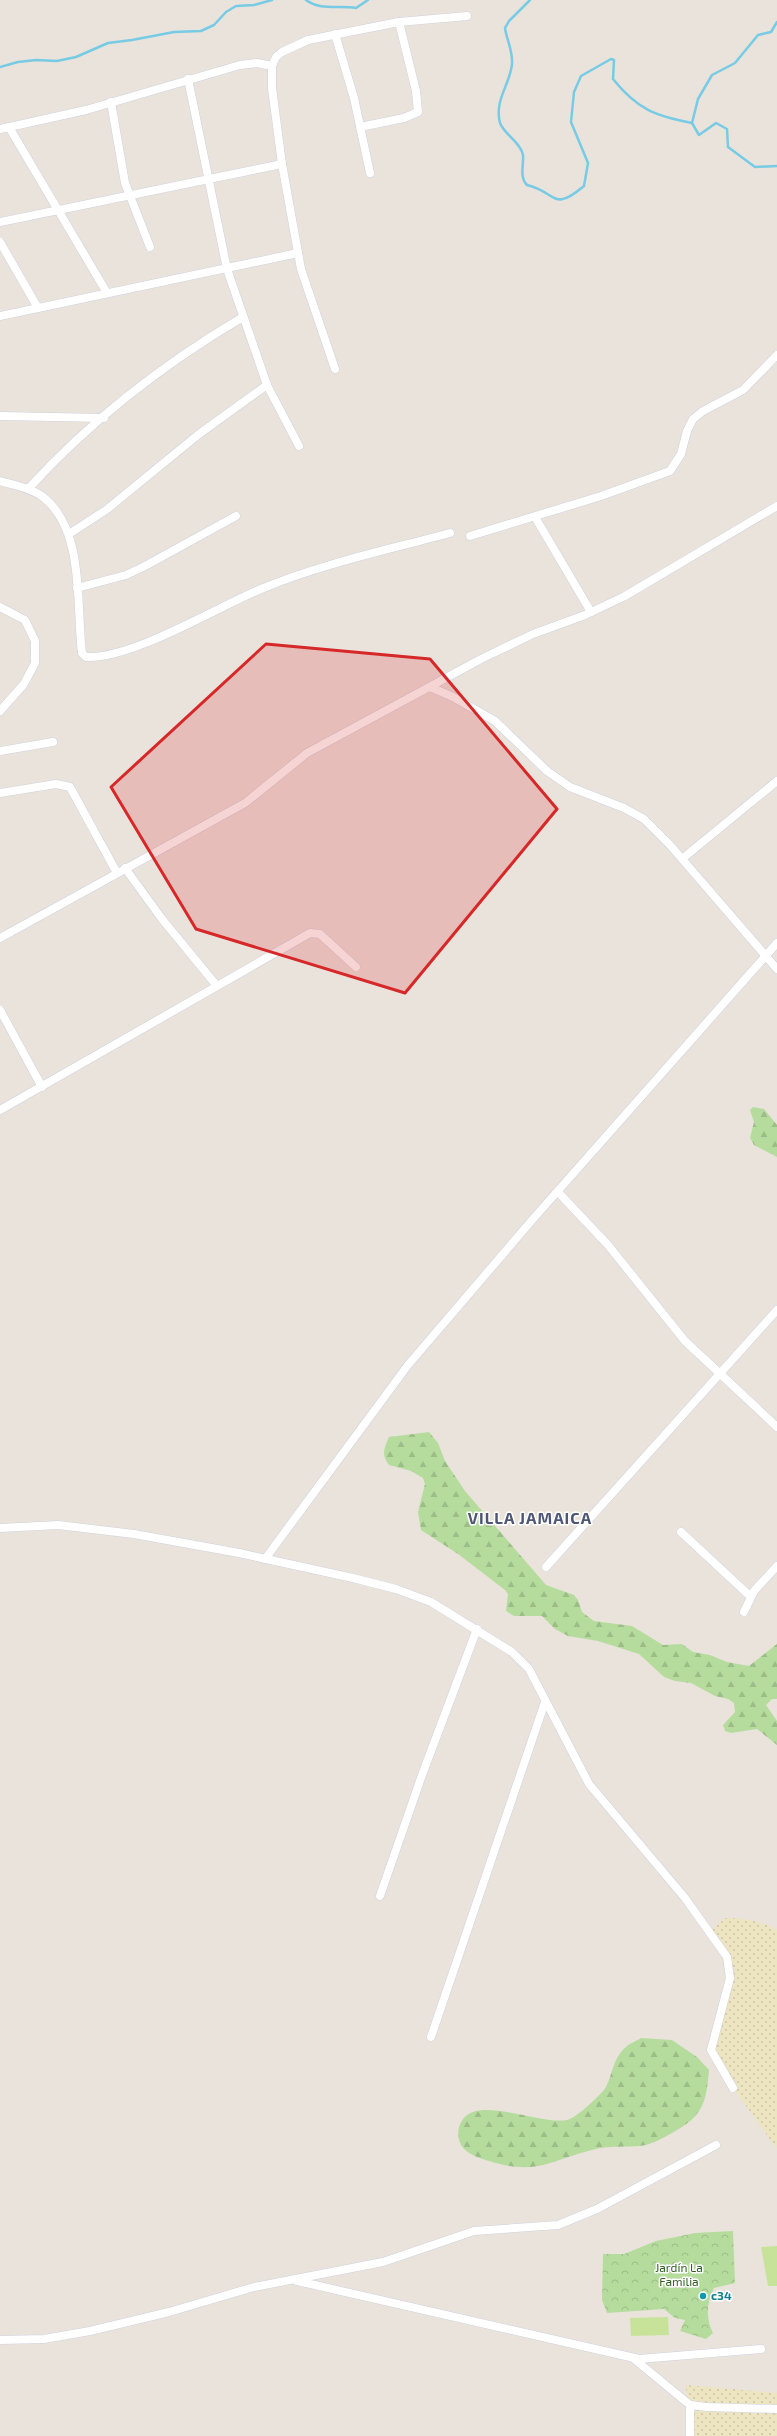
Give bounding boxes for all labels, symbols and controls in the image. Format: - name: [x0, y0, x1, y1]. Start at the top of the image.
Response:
- district label: VILLA JAMAICA: [468, 1508, 592, 1527]
- park label: Jardín La Familia: [655, 2260, 703, 2288]
- place label: c34: [711, 2288, 732, 2302]
- marker: c34: [698, 2291, 708, 2301]

